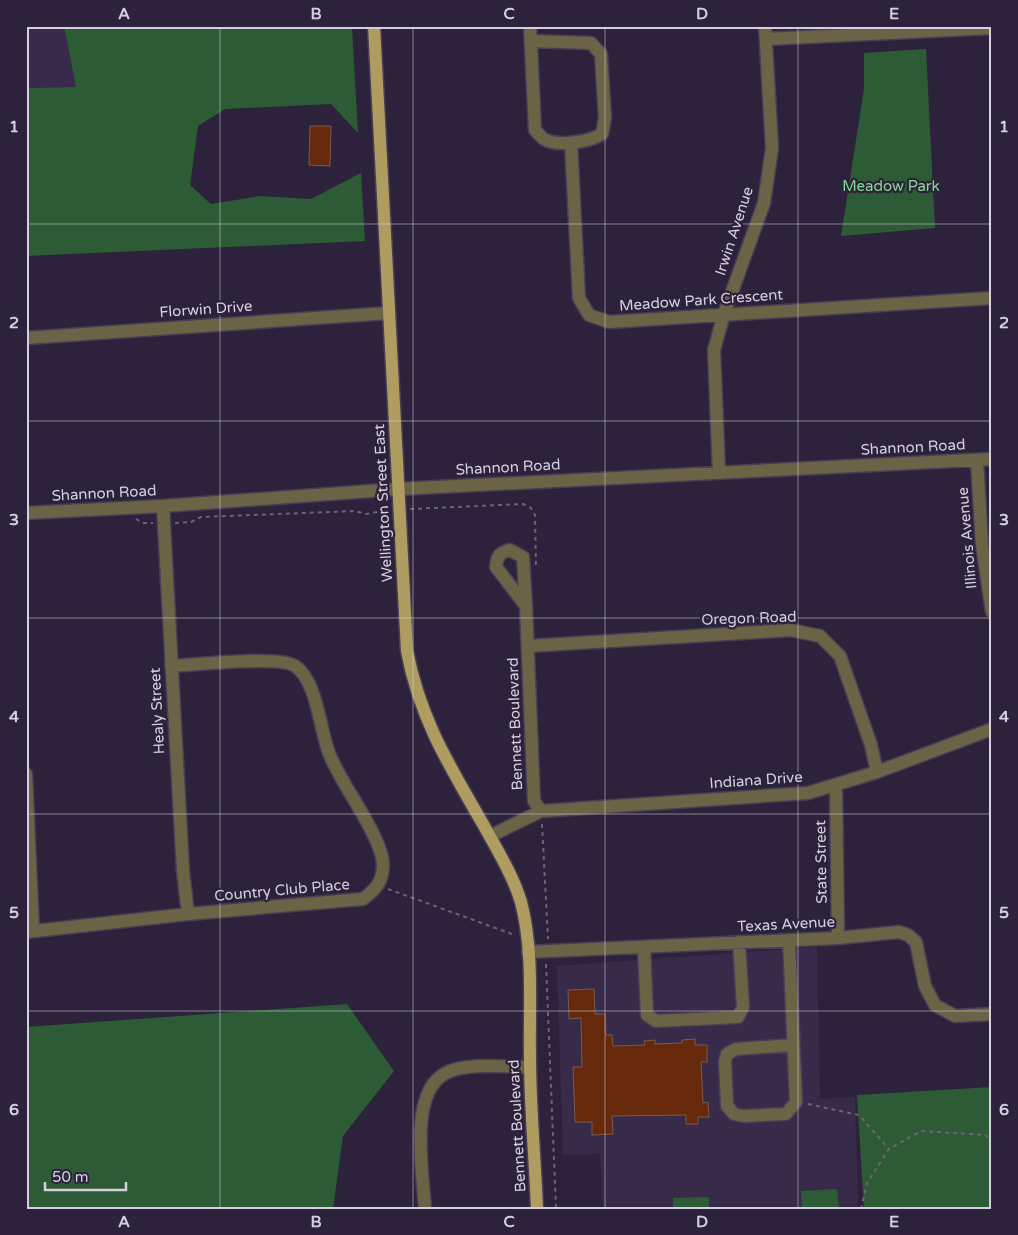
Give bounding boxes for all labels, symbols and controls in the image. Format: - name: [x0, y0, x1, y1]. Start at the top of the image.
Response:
- text: A: [118, 4, 130, 24]
- text: B: [310, 4, 322, 24]
- text: C: [503, 4, 515, 24]
- text: D: [696, 4, 708, 24]
- text: E: [889, 4, 899, 24]
- text: 1: [9, 117, 19, 137]
- text: 1: [999, 117, 1009, 137]
- park label: Meadow Park: [842, 177, 940, 195]
- street label: Irwin Avenue: [711, 184, 757, 278]
- street label: Meadow Park Crescent: [619, 285, 784, 315]
- street label: Florwin Drive: [159, 297, 253, 321]
- text: 2: [9, 313, 19, 333]
- text: 2: [999, 313, 1009, 333]
- street label: Wellington Street East: [370, 423, 396, 582]
- street label: Shannon Road: [860, 435, 966, 459]
- street label: Shannon Road: [455, 455, 561, 479]
- street label: Shannon Road: [51, 481, 157, 505]
- street label: Illinois Avenue: [954, 486, 980, 590]
- text: 3: [9, 510, 19, 530]
- text: 3: [999, 510, 1009, 530]
- street label: Oregon Road: [701, 607, 797, 629]
- street label: Bennett Boulevard: [504, 657, 526, 791]
- street label: Healy Street: [146, 667, 168, 755]
- text: 4: [9, 707, 19, 727]
- text: 4: [999, 707, 1009, 727]
- street label: Indiana Drive: [709, 768, 803, 792]
- street label: State Street: [811, 820, 831, 904]
- street label: Country Club Place: [213, 875, 351, 905]
- text: 5: [9, 903, 19, 923]
- text: 5: [999, 903, 1009, 923]
- street label: Texas Avenue: [737, 912, 835, 936]
- street label: Bennett Boulevard: [505, 1059, 529, 1193]
- text: 6: [9, 1100, 19, 1120]
- text: 6: [999, 1100, 1009, 1120]
- scale bar: [45, 1160, 126, 1192]
- text: 50 m: [52, 1168, 89, 1186]
- text: A: [118, 1212, 130, 1232]
- text: B: [310, 1212, 322, 1232]
- text: C: [503, 1212, 515, 1232]
- text: D: [696, 1212, 708, 1232]
- text: E: [889, 1212, 899, 1232]

